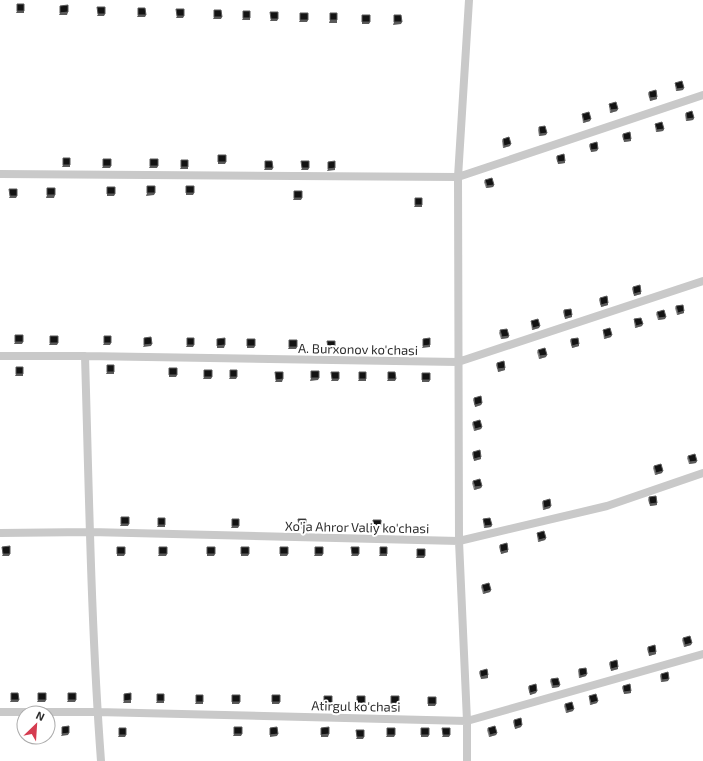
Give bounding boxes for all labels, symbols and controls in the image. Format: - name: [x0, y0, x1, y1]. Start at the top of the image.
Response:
- street label: A. Burxonov ko'chasi: [298, 340, 418, 358]
- street label: Xo'ja Ahror Valiy ko'chasi: [285, 518, 429, 536]
- street label: Atirgul ko'chasi: [311, 697, 401, 715]
- north arrow: [16, 705, 56, 745]
- text: N: [34, 708, 47, 723]

